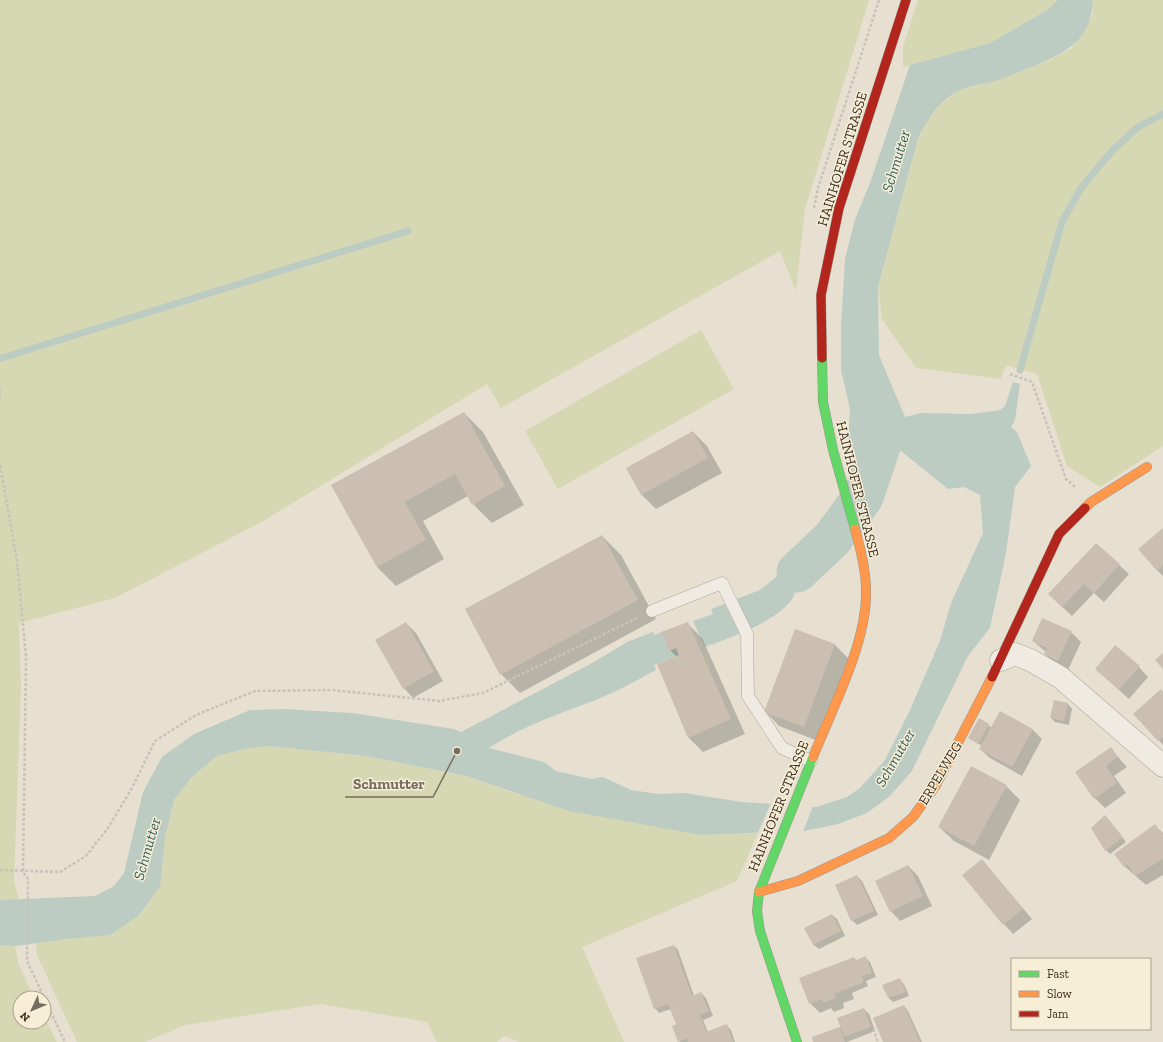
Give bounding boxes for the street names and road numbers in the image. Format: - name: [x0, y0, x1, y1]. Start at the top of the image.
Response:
- street label: HAINHOFER STRASSE: [814, 90, 871, 228]
- street label: HAINHOFER STRASSE: [832, 419, 883, 559]
- street label: HAINHOFER STRASSE: [744, 738, 813, 874]
- street label: ERPELWEG: [915, 738, 966, 808]

